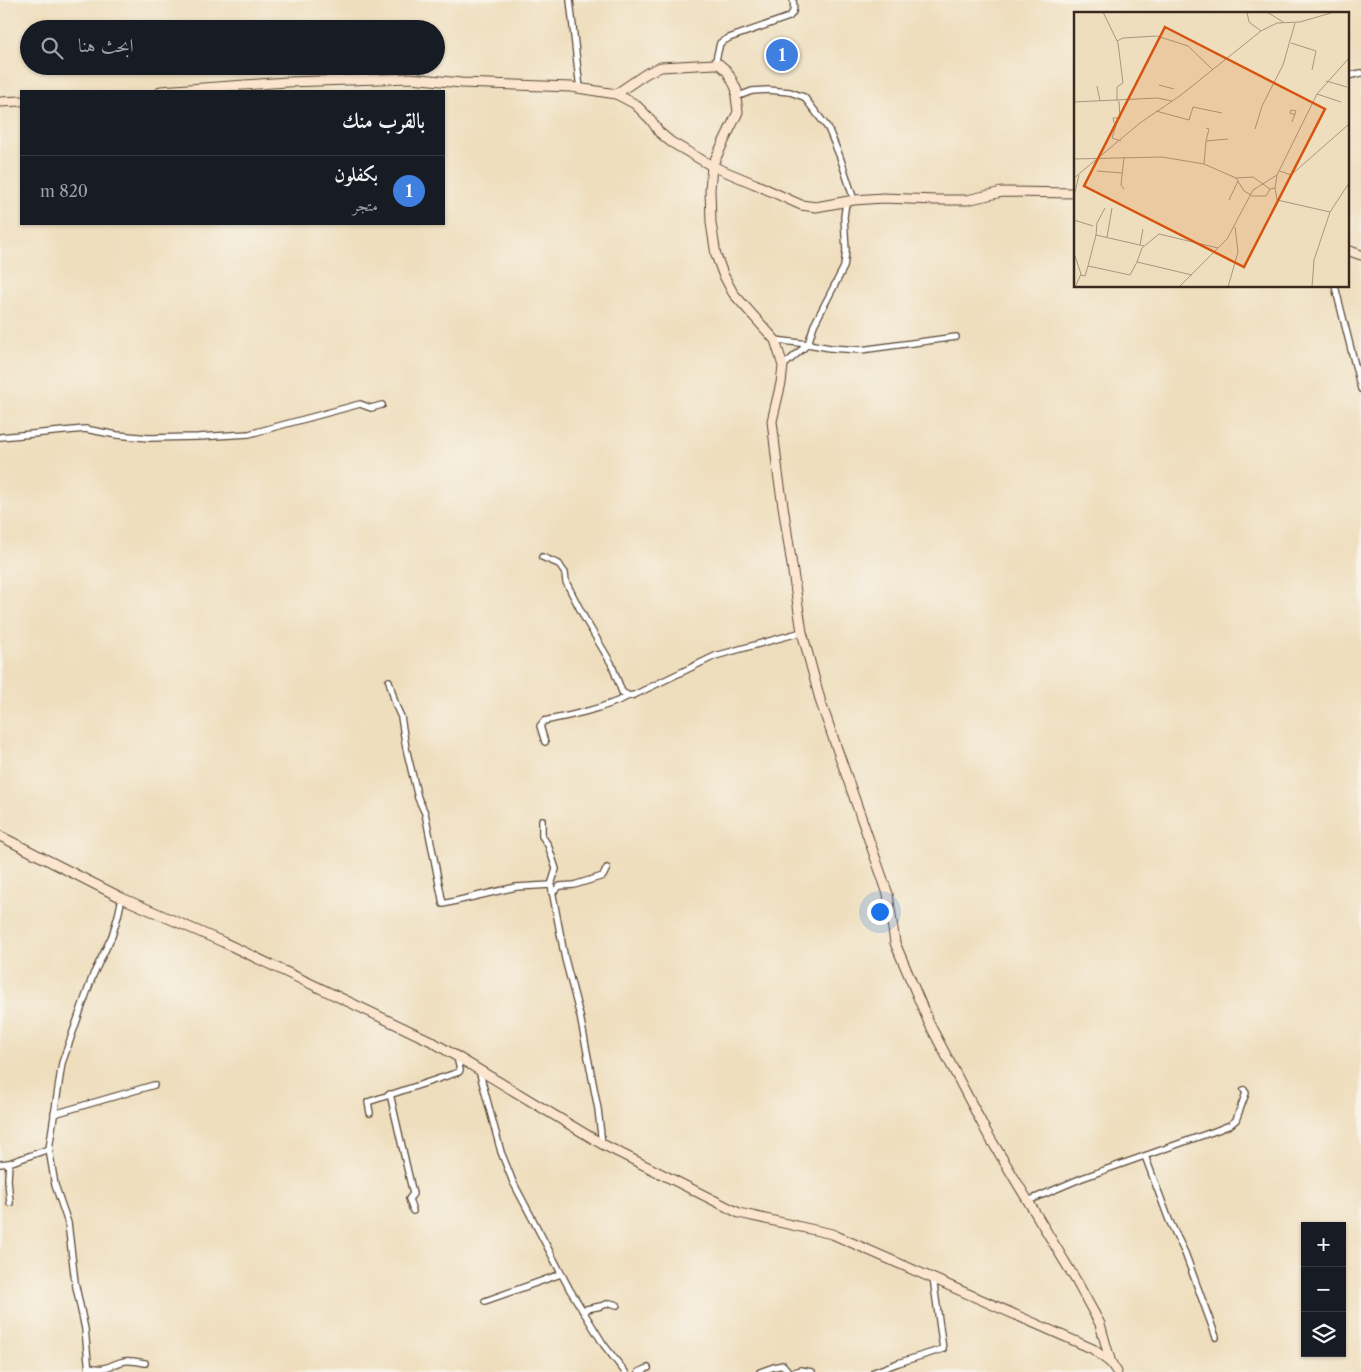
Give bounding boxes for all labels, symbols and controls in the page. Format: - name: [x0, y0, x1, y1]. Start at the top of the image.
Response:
- inset map: [1074, 12, 1348, 288]
- search box: [20, 20, 445, 75]
- icon: search: [38, 34, 66, 62]
- text: ابحث هنا: [78, 34, 134, 57]
- pin: 1: [766, 36, 798, 74]
- text: بالقرب منك: [342, 108, 425, 133]
- text: بكفلون: [334, 163, 378, 186]
- text: 820 m: [40, 181, 88, 201]
- text: 1: [405, 181, 413, 201]
- text: متجر: [353, 195, 378, 215]
- your location: [867, 899, 893, 925]
- map controls: [1301, 1222, 1346, 1357]
- button: +: [1301, 1222, 1346, 1267]
- button: −: [1301, 1267, 1346, 1312]
- button: layers: [1301, 1312, 1346, 1357]

